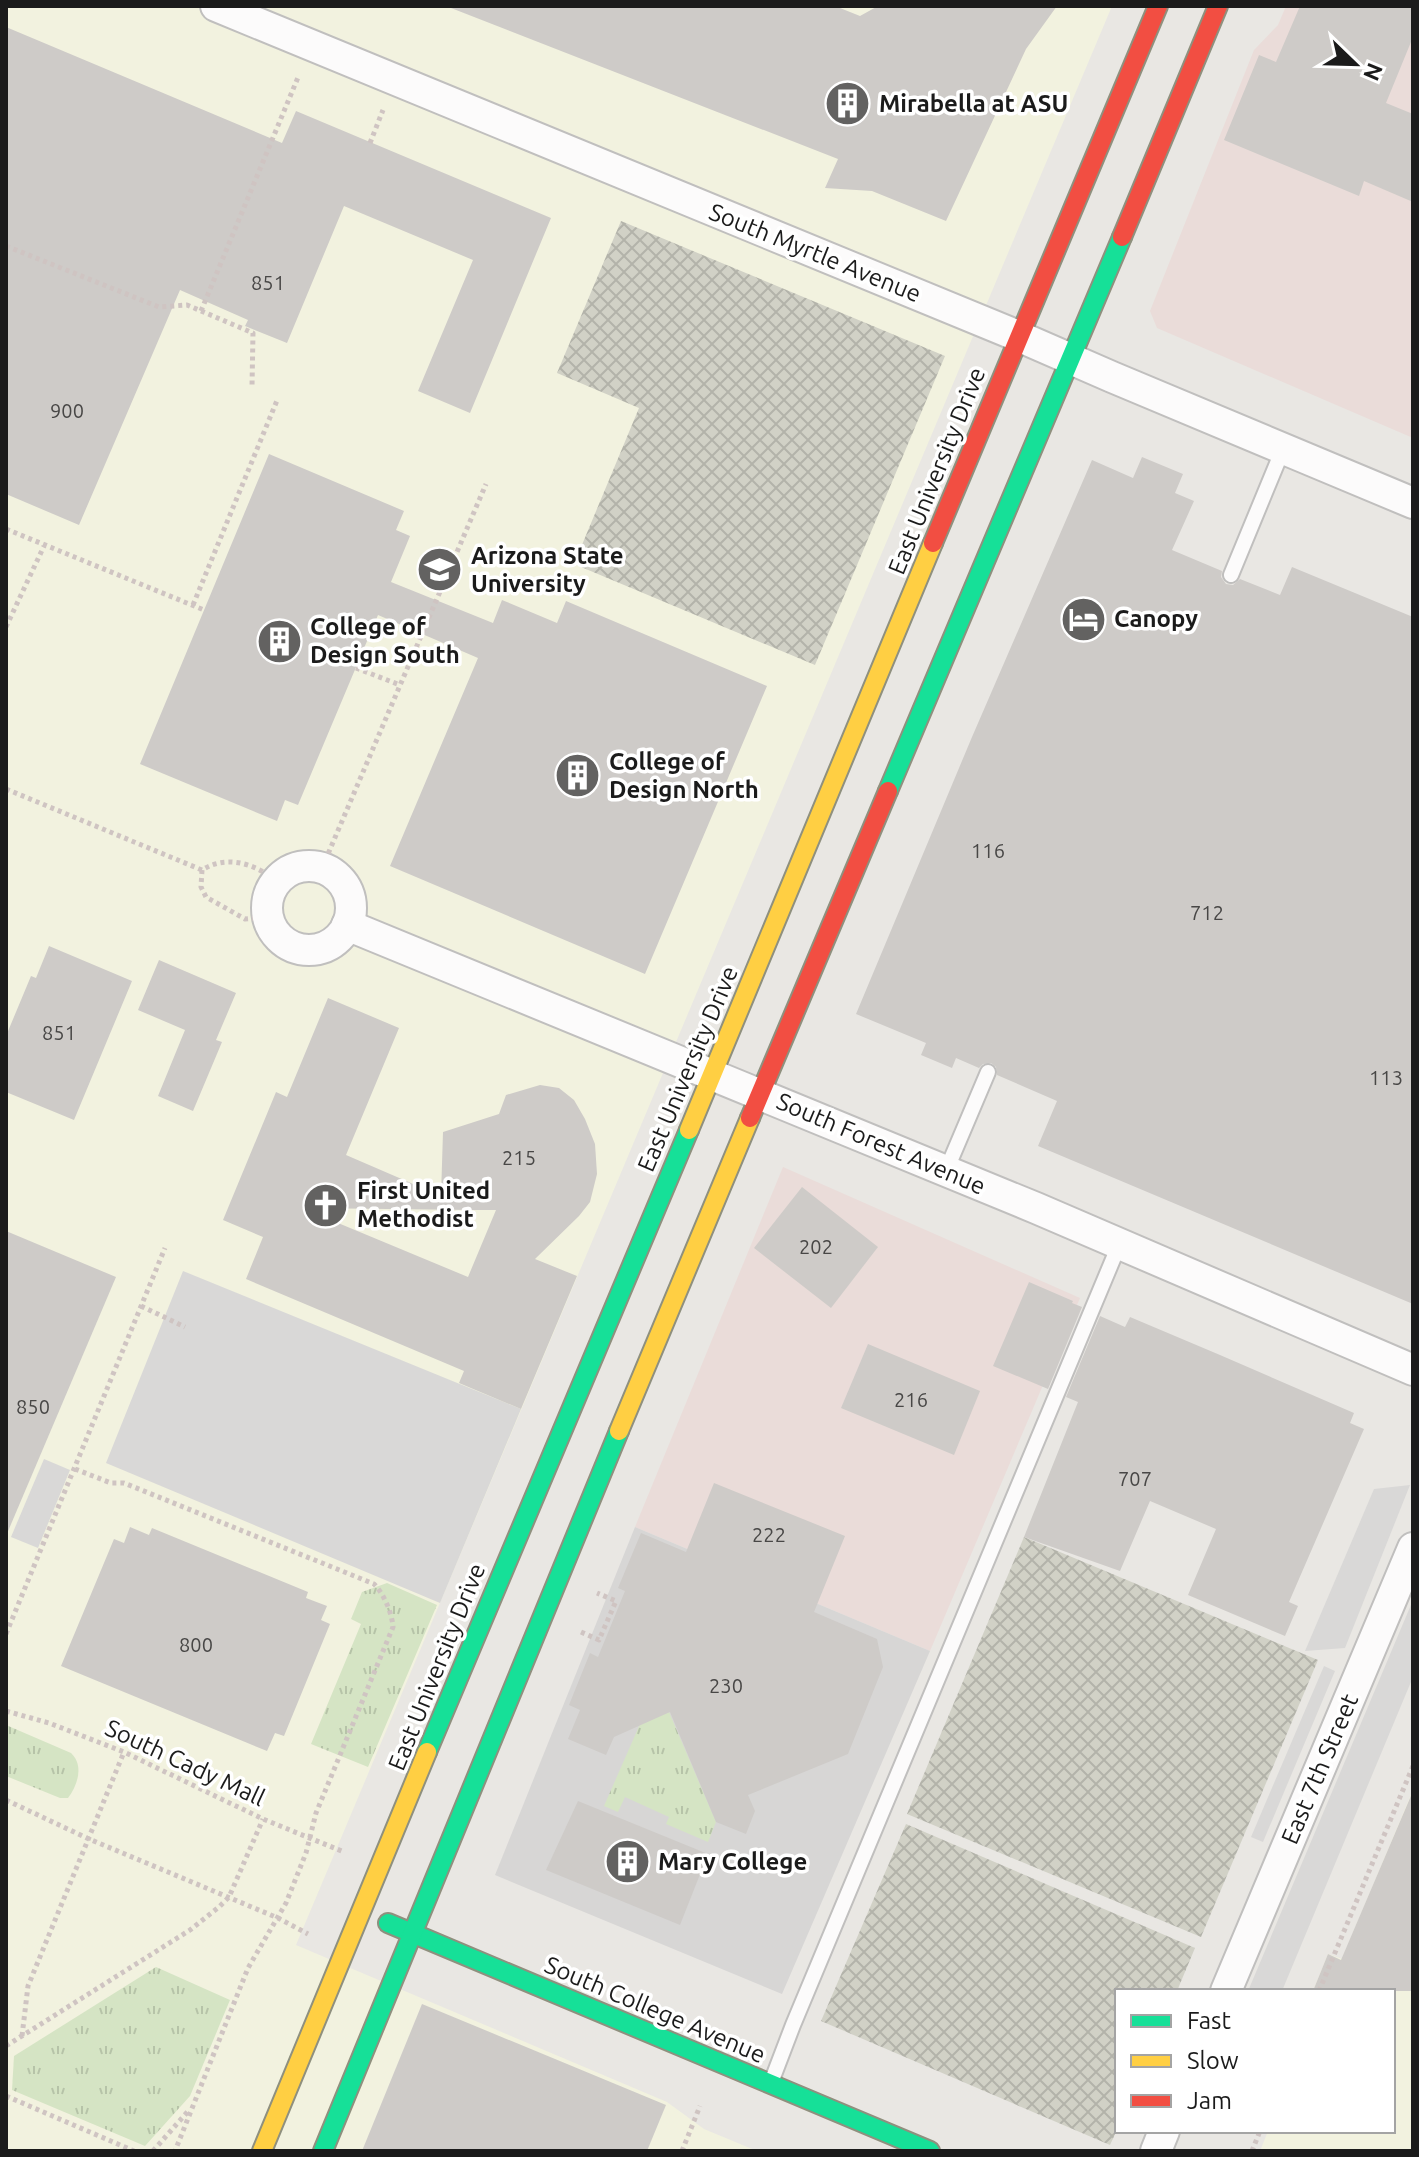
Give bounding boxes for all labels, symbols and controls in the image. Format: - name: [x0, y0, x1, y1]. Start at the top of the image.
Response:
- north arrow: [1315, 24, 1395, 104]
- text: N: [1359, 60, 1389, 84]
- building icon: Mirabella at ASU: [824, 80, 872, 128]
- place label: Mirabella at ASU: [879, 90, 1068, 117]
- street label: South Myrtle Avenue: [705, 198, 925, 307]
- house number: 851: [251, 271, 285, 294]
- street label: East University Drive: [883, 364, 990, 578]
- house number: 900: [50, 399, 84, 422]
- place label: Arizona State University: [471, 542, 623, 597]
- school or university icon: Arizona State University: [416, 546, 464, 594]
- hotel icon: Canopy: [1059, 595, 1107, 643]
- place label: Canopy: [1114, 605, 1198, 632]
- place label: College of Design South: [310, 613, 460, 668]
- building icon: College of Design South: [255, 617, 303, 665]
- place label: College of Design North: [609, 748, 759, 803]
- building icon: College of Design North: [554, 752, 602, 800]
- house number: 116: [971, 839, 1005, 862]
- house number: 712: [1190, 901, 1224, 924]
- street label: East University Drive: [632, 962, 743, 1176]
- house number: 851: [42, 1021, 76, 1044]
- house number: 113: [1369, 1066, 1403, 1089]
- street label: South Forest Avenue: [773, 1087, 990, 1200]
- house number: 215: [502, 1146, 536, 1169]
- place label: First United Methodist: [357, 1177, 490, 1232]
- church icon: First United Methodist: [302, 1181, 350, 1229]
- house number: 202: [799, 1235, 833, 1258]
- house number: 216: [894, 1388, 928, 1411]
- house number: 850: [16, 1395, 50, 1418]
- house number: 707: [1118, 1467, 1152, 1490]
- house number: 222: [752, 1523, 786, 1546]
- street label: East University Drive: [383, 1560, 490, 1774]
- house number: 800: [179, 1633, 213, 1656]
- house number: 230: [709, 1674, 743, 1697]
- street label: East 7th Street: [1276, 1689, 1364, 1848]
- street label: South Cady Mall: [101, 1714, 269, 1811]
- building icon: Mary College: [603, 1838, 651, 1886]
- place label: Mary College: [658, 1848, 807, 1875]
- street label: South College Avenue: [541, 1951, 770, 2068]
- legend: [1115, 1989, 1395, 2133]
- text: Fast: [1187, 2007, 1231, 2034]
- text: Slow: [1187, 2047, 1239, 2074]
- text: Jam: [1187, 2087, 1232, 2114]

